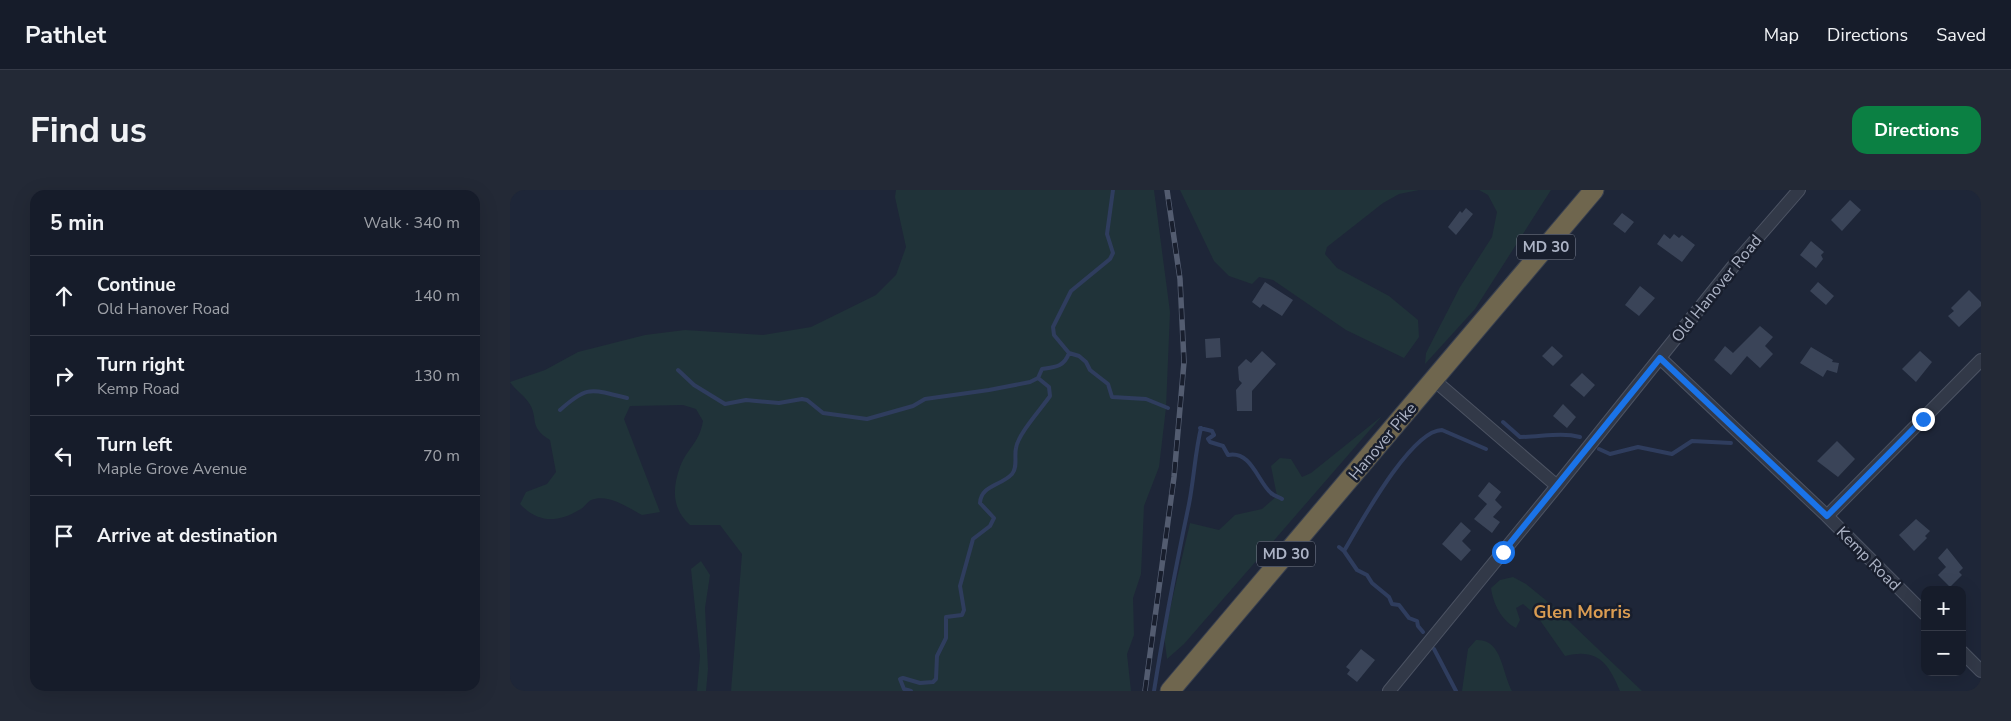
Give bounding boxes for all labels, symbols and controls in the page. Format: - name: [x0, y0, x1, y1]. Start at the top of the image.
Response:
- text: Pathlet: [25, 19, 106, 51]
- text: Map: [1764, 23, 1799, 47]
- text: Directions: [1827, 23, 1908, 47]
- text: Saved: [1936, 23, 1986, 47]
- button: Directions: [1852, 106, 1981, 154]
- text: Find us: [30, 107, 147, 154]
- text: 5 min: [50, 209, 104, 237]
- text: Walk · 340 m: [364, 212, 460, 234]
- street label: Old Hanover Road: [1667, 230, 1767, 347]
- road number: MD 30: [1517, 234, 1575, 260]
- text: Continue: [97, 272, 176, 298]
- icon: ahead: [50, 282, 78, 310]
- text: 140 m: [413, 285, 460, 307]
- text: Old Hanover Road: [97, 298, 230, 320]
- text: Turn right: [97, 352, 184, 378]
- icon: right: [50, 362, 78, 390]
- text: 130 m: [413, 365, 460, 387]
- text: Kemp Road: [97, 378, 180, 400]
- street label: Hanover Pike: [1344, 398, 1422, 485]
- route end: [1912, 408, 1935, 431]
- text: Turn left: [97, 432, 172, 458]
- icon: left: [50, 442, 78, 470]
- text: 70 m: [423, 445, 460, 467]
- text: Maple Grove Avenue: [97, 458, 247, 480]
- icon: arrive: [50, 522, 78, 550]
- street label: Kemp Road: [1831, 522, 1905, 596]
- text: Arrive at destination: [97, 523, 278, 549]
- route start: [1492, 541, 1515, 564]
- road number: MD 30: [1257, 542, 1315, 566]
- map controls: [1921, 586, 1966, 676]
- button: +: [1921, 586, 1966, 631]
- district label: Glen Morris: [1533, 600, 1631, 624]
- button: −: [1921, 631, 1966, 676]

